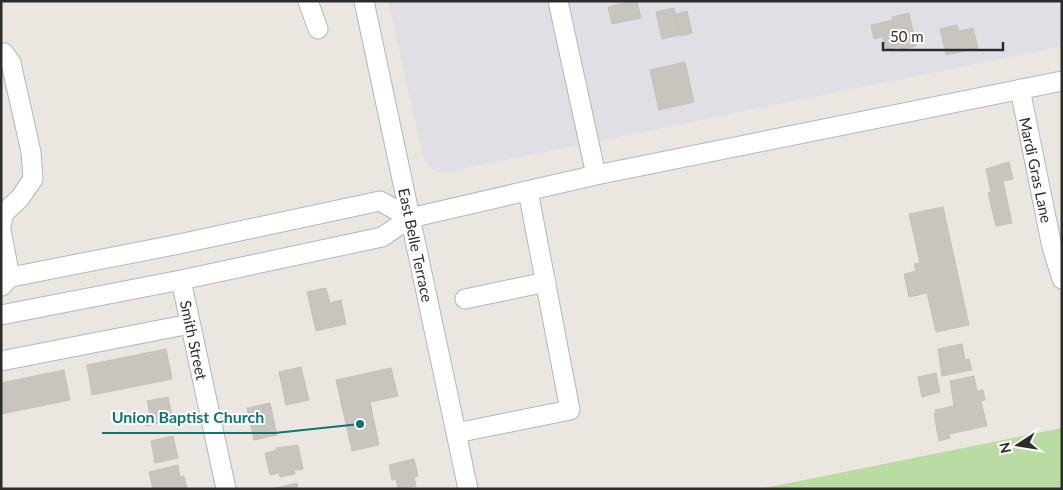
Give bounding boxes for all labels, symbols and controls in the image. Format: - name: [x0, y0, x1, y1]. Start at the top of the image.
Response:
- scale bar: [883, 20, 1003, 52]
- text: 50 m: [890, 27, 924, 45]
- street label: Mardi Gras Lane: [1016, 116, 1056, 225]
- street label: East Belle Terrace: [395, 186, 437, 304]
- street label: Smith Street: [177, 299, 211, 382]
- callout: Union Baptist Church: [102, 402, 275, 433]
- text: Union Baptist Church: [112, 407, 264, 426]
- north arrow: [993, 420, 1043, 470]
- text: N: [995, 441, 1014, 455]

